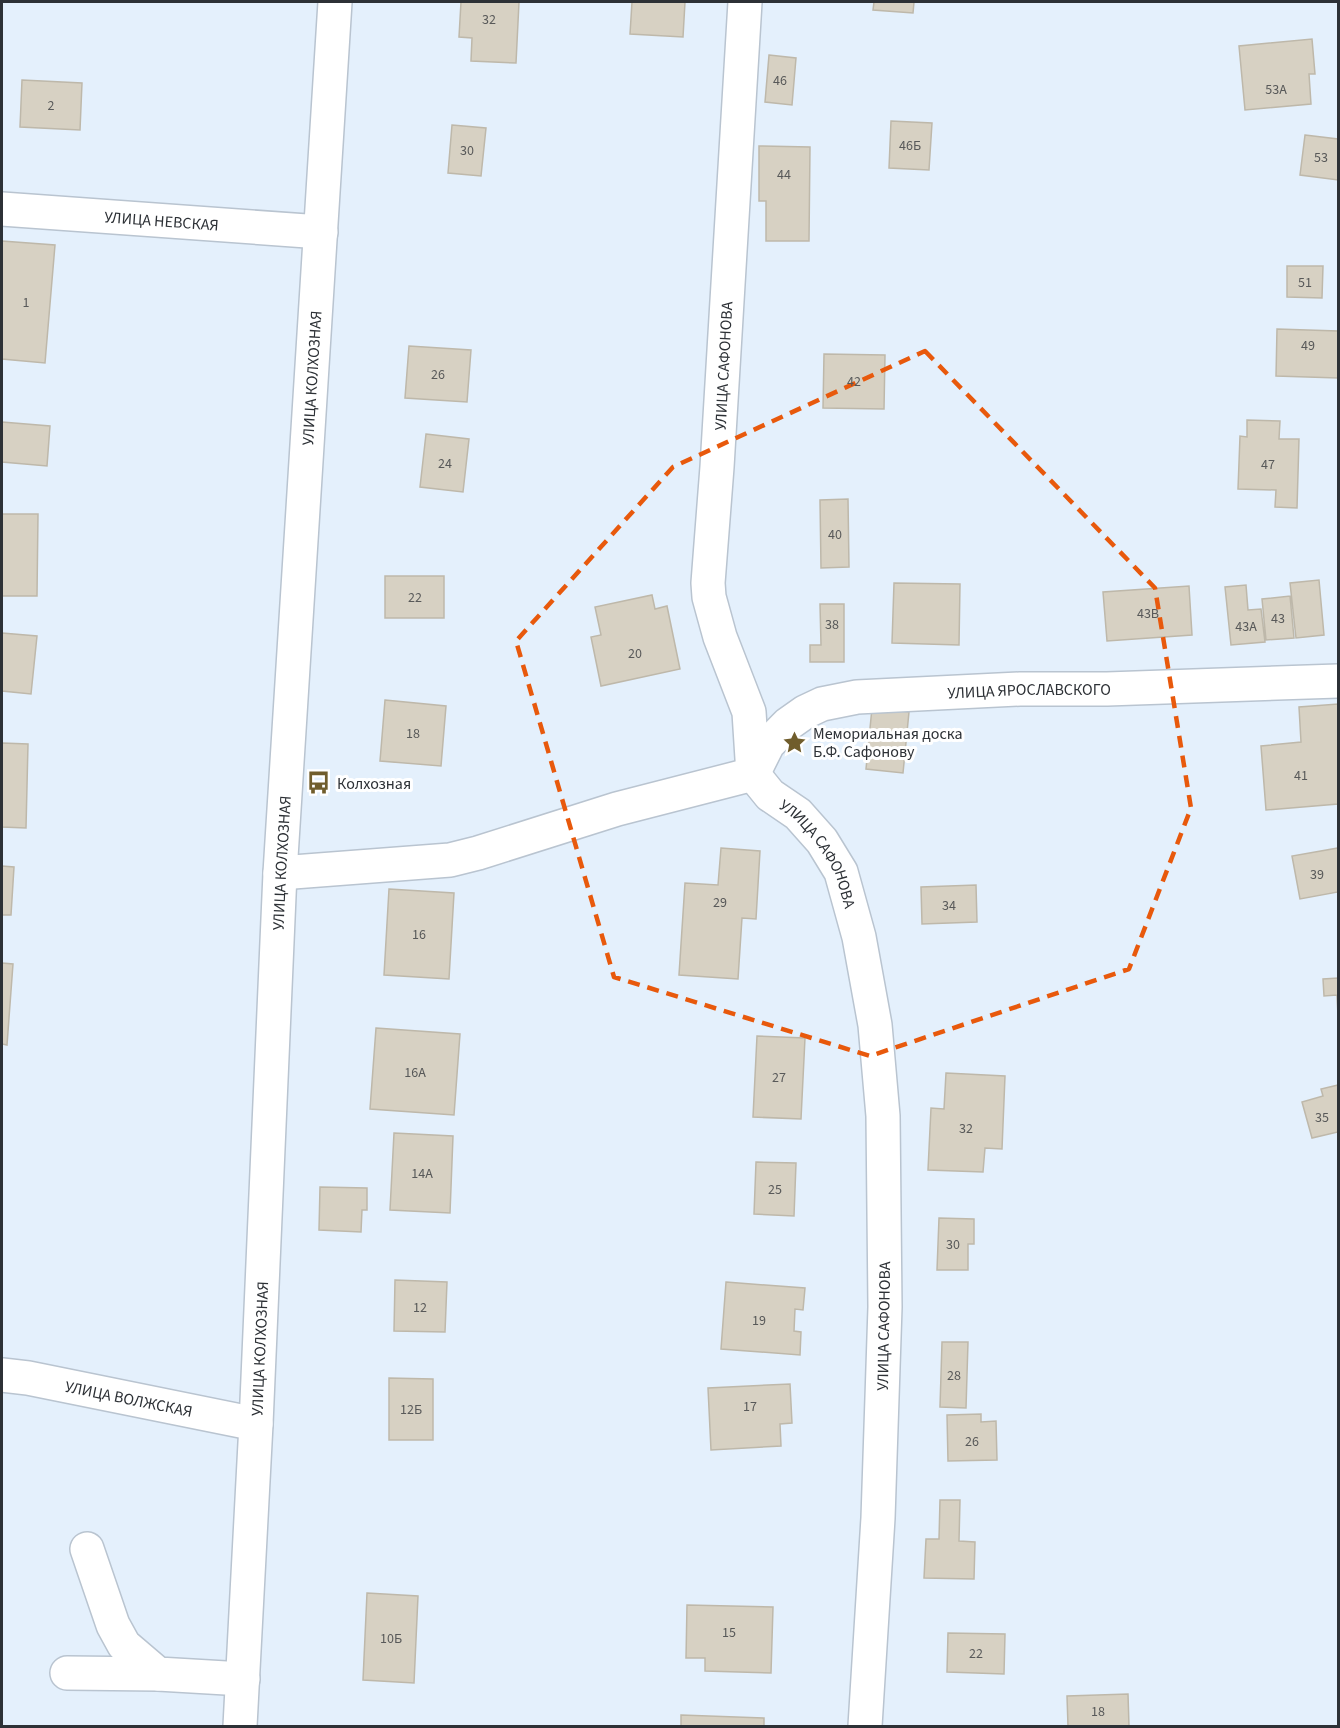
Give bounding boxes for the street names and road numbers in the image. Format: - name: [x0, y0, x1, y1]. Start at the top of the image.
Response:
- street label: УЛИЦА НЕВСКАЯ: [103, 206, 220, 237]
- street label: УЛИЦА САФОНОВА: [710, 301, 738, 431]
- street label: УЛИЦА КОЛХОЗНАЯ: [297, 310, 327, 446]
- street label: УЛИЦА ЯРОСЛАВСКОГО: [947, 679, 1111, 705]
- street label: УЛИЦА КОЛХОЗНАЯ: [268, 795, 297, 931]
- street label: УЛИЦА САФОНОВА: [775, 795, 861, 911]
- street label: УЛИЦА САФОНОВА: [872, 1261, 896, 1391]
- street label: УЛИЦА КОЛХОЗНАЯ: [246, 1281, 274, 1416]
- street label: УЛИЦА ВОЛЖСКАЯ: [63, 1376, 194, 1423]

